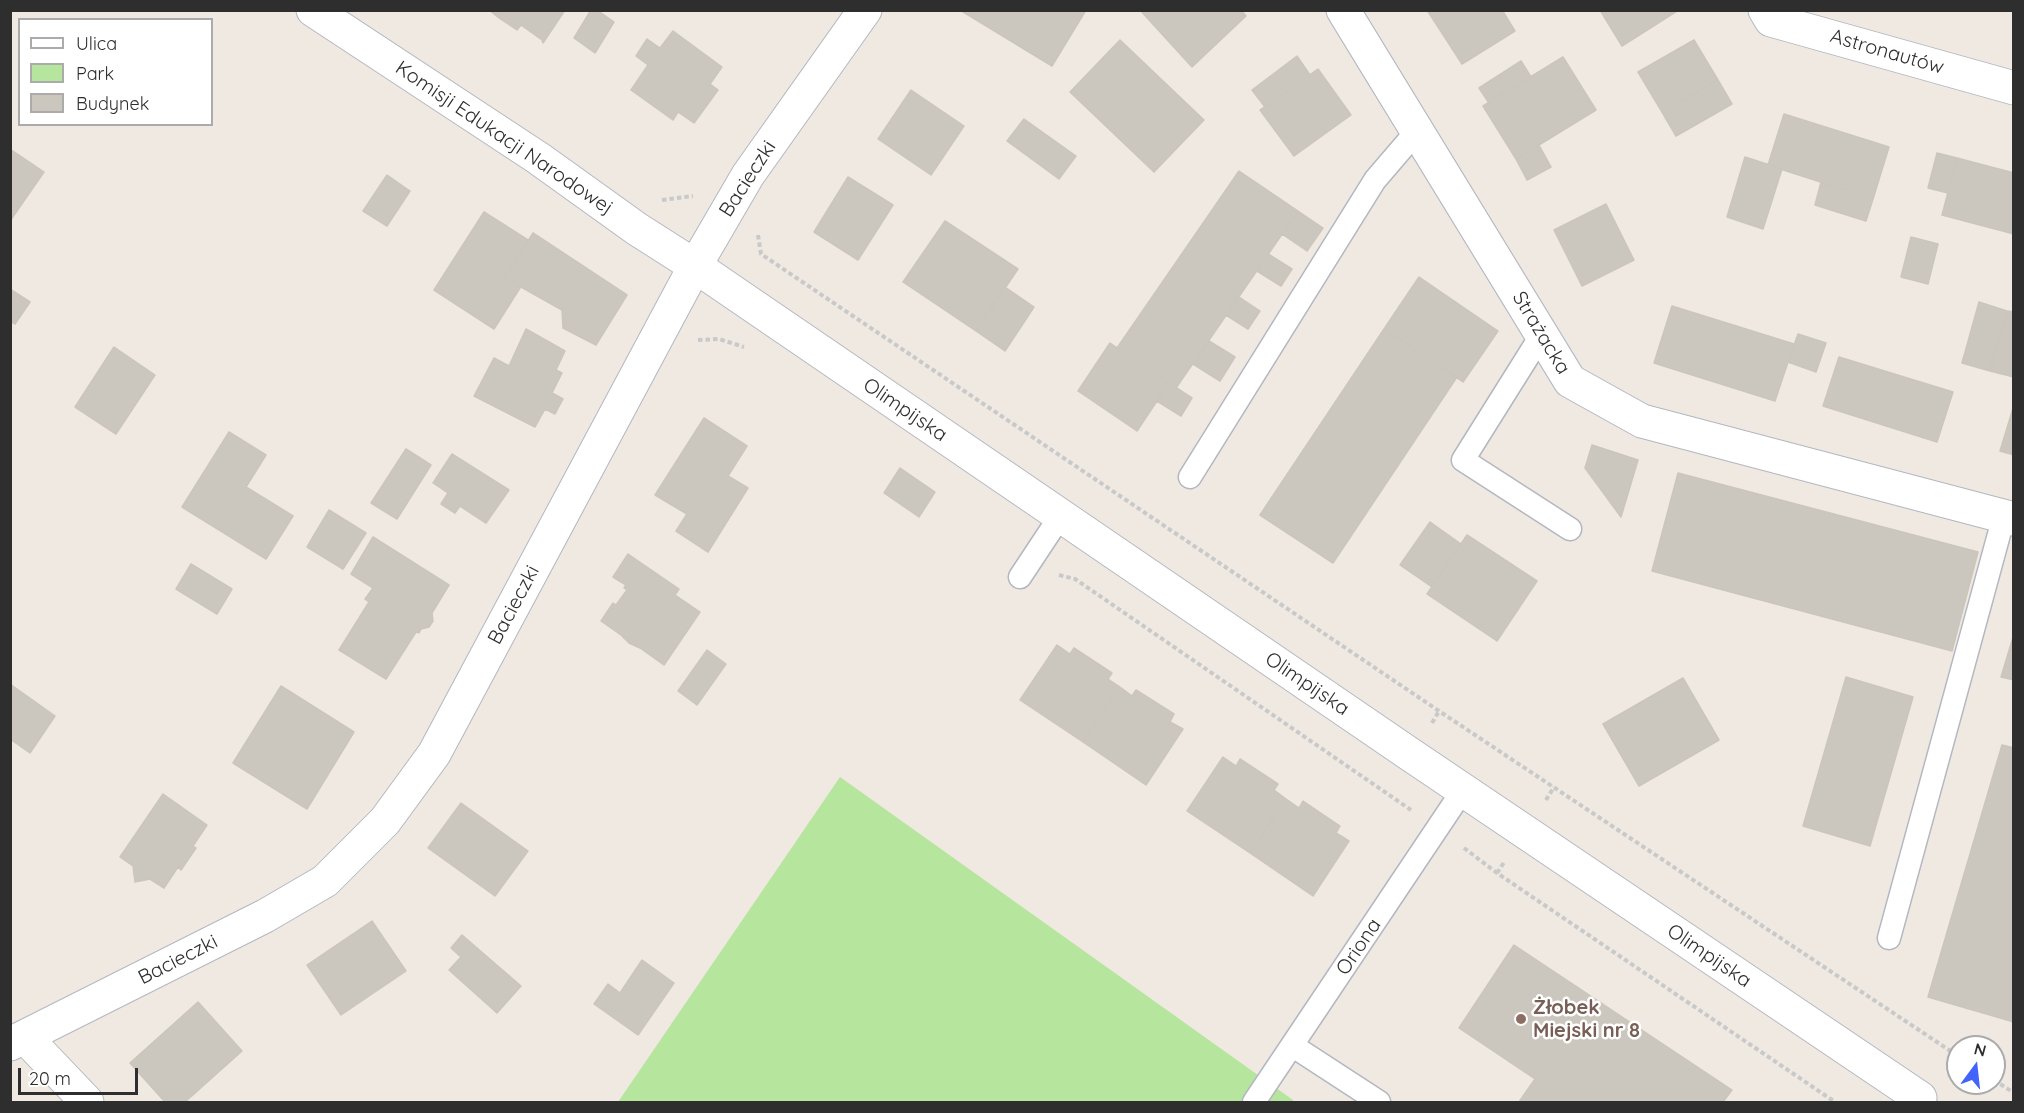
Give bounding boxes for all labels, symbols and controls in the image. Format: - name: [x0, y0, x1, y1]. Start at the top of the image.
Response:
- legend: [18, 18, 213, 126]
- street label: Astronautów: [1827, 24, 1947, 80]
- text: Ulica: [76, 32, 117, 55]
- street label: Komisji Edukacji Narodowej: [391, 56, 617, 220]
- text: Park: [76, 62, 114, 85]
- text: Budynek: [76, 92, 149, 115]
- street label: Bacieczki: [715, 136, 781, 222]
- street label: Strażacka: [1507, 287, 1575, 379]
- street label: Olimpijska: [858, 373, 952, 447]
- street label: Bacieczki: [483, 561, 545, 649]
- street label: Olimpijska: [1260, 647, 1354, 721]
- street label: Oriona: [1331, 914, 1387, 980]
- street label: Olimpijska: [1662, 919, 1756, 993]
- street label: Bacieczki: [134, 930, 222, 990]
- place label: Żłobek Miejski nr 8: [1533, 996, 1640, 1043]
- marker: Żłobek Miejski nr 8: [1514, 1012, 1528, 1026]
- north arrow: [1946, 1035, 2006, 1095]
- text: N: [1972, 1038, 1988, 1061]
- scale bar: [21, 1056, 141, 1094]
- text: 20 m: [29, 1067, 71, 1090]

